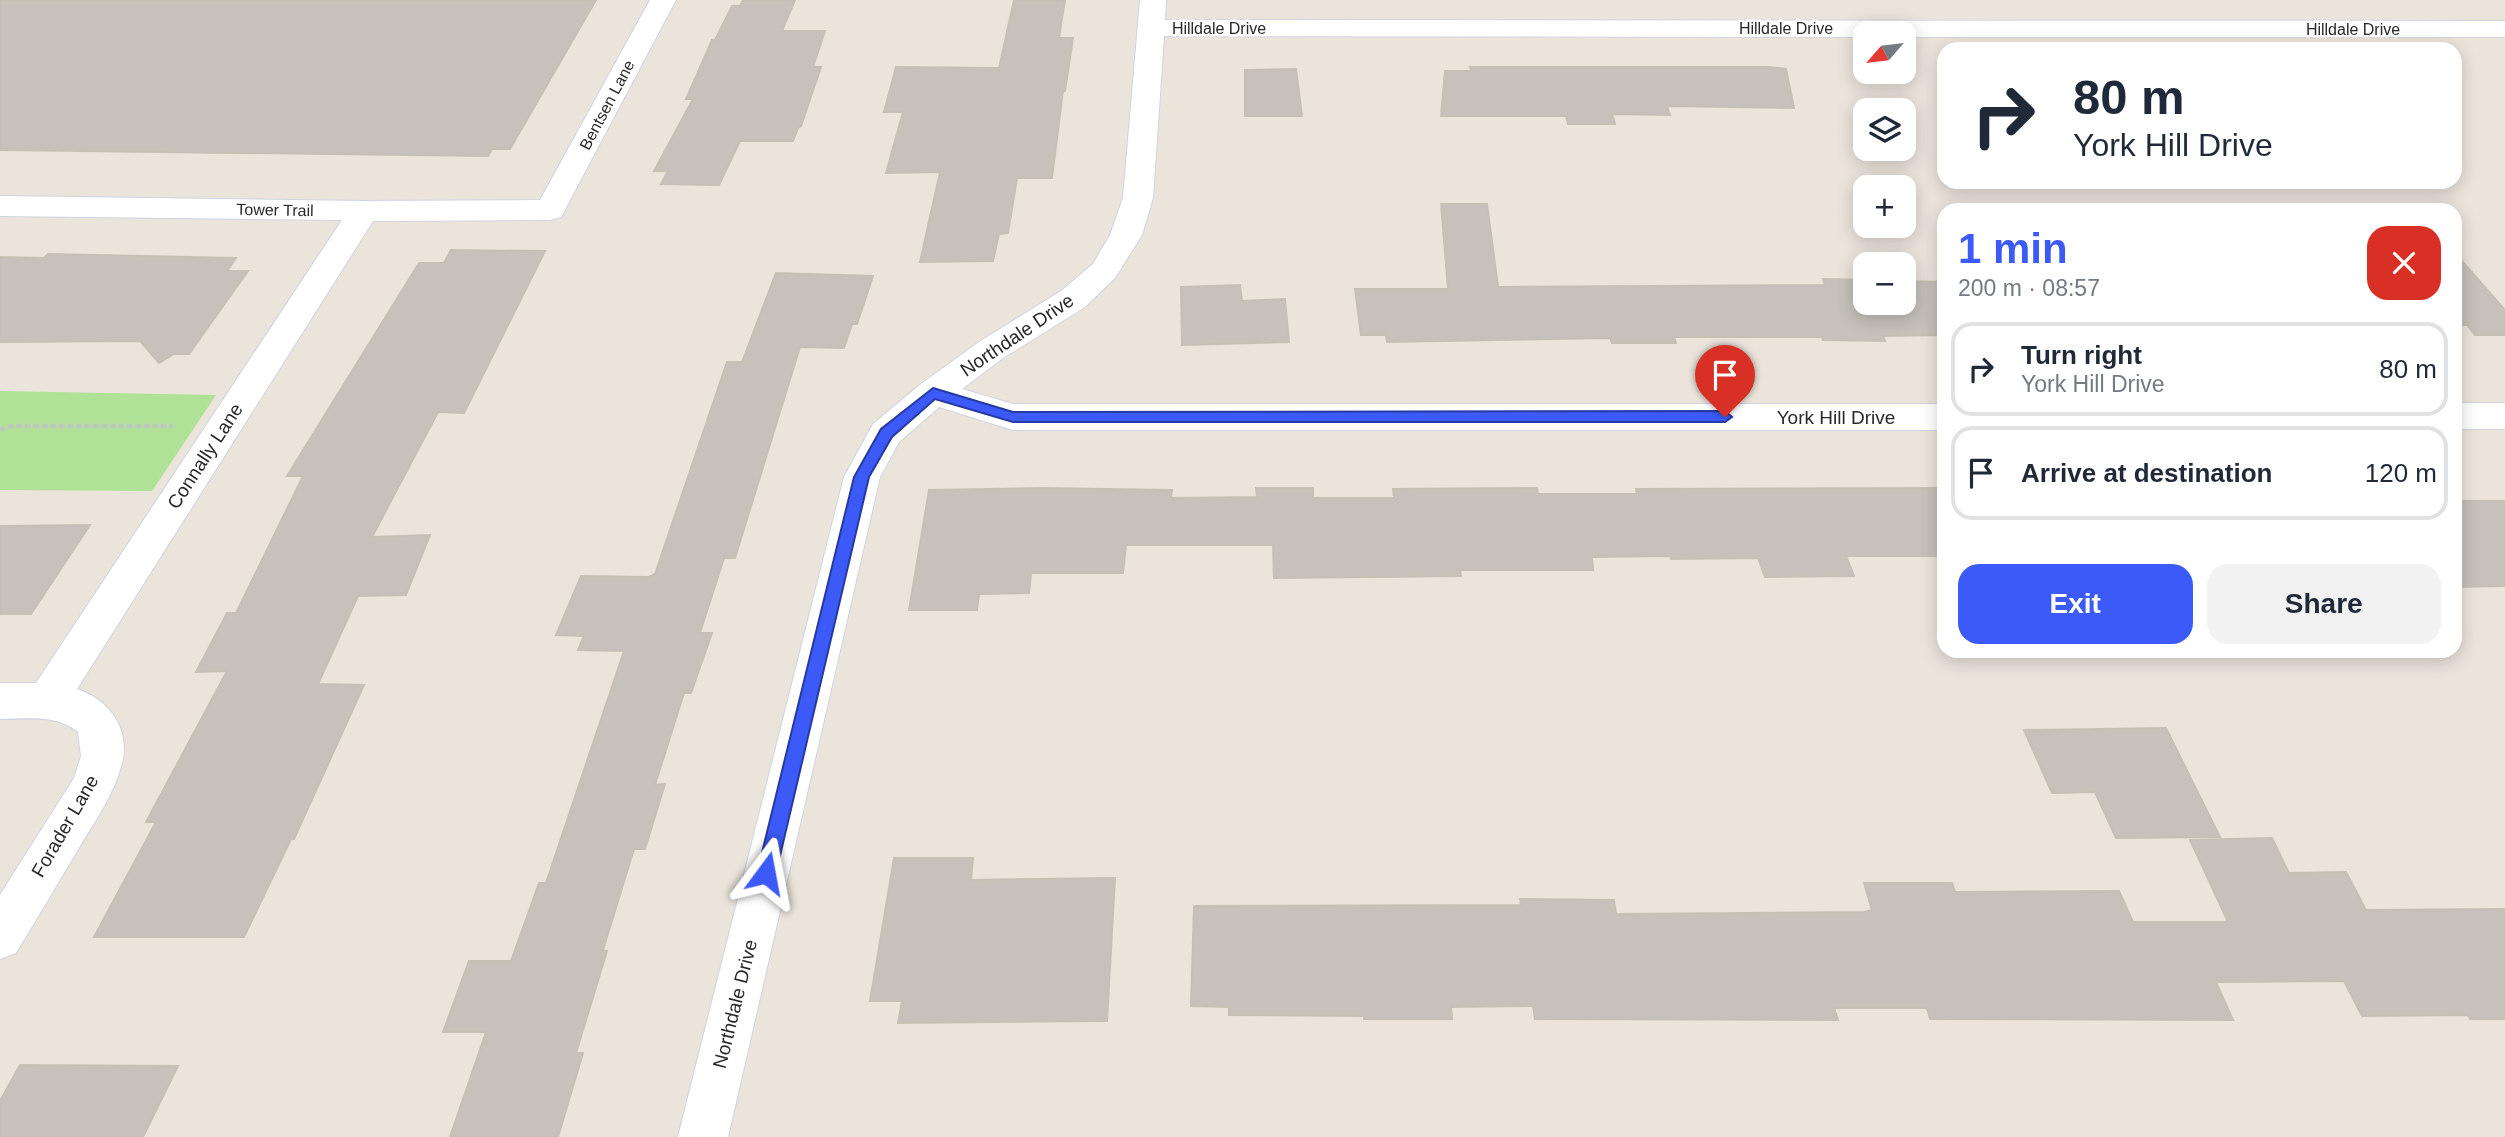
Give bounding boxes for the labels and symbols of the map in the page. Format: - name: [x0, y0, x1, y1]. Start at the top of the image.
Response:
- street label: Hilldale Drive: [1172, 20, 1266, 37]
- street label: Hilldale Drive: [1739, 20, 1833, 37]
- north arrow: [1853, 21, 1916, 84]
- street label: Hilldale Drive: [2306, 21, 2400, 38]
- street label: Bentsen Lane: [576, 57, 638, 153]
- street label: Tower Trail: [236, 201, 314, 219]
- street label: Northdale Drive: [956, 289, 1078, 381]
- pin: [1695, 345, 1755, 417]
- street label: Connally Lane: [163, 399, 247, 513]
- street label: York Hill Drive: [1777, 407, 1895, 428]
- street label: Forader Lane: [27, 771, 103, 881]
- position arrow: [729, 836, 803, 910]
- street label: Northdale Drive: [709, 937, 761, 1071]

